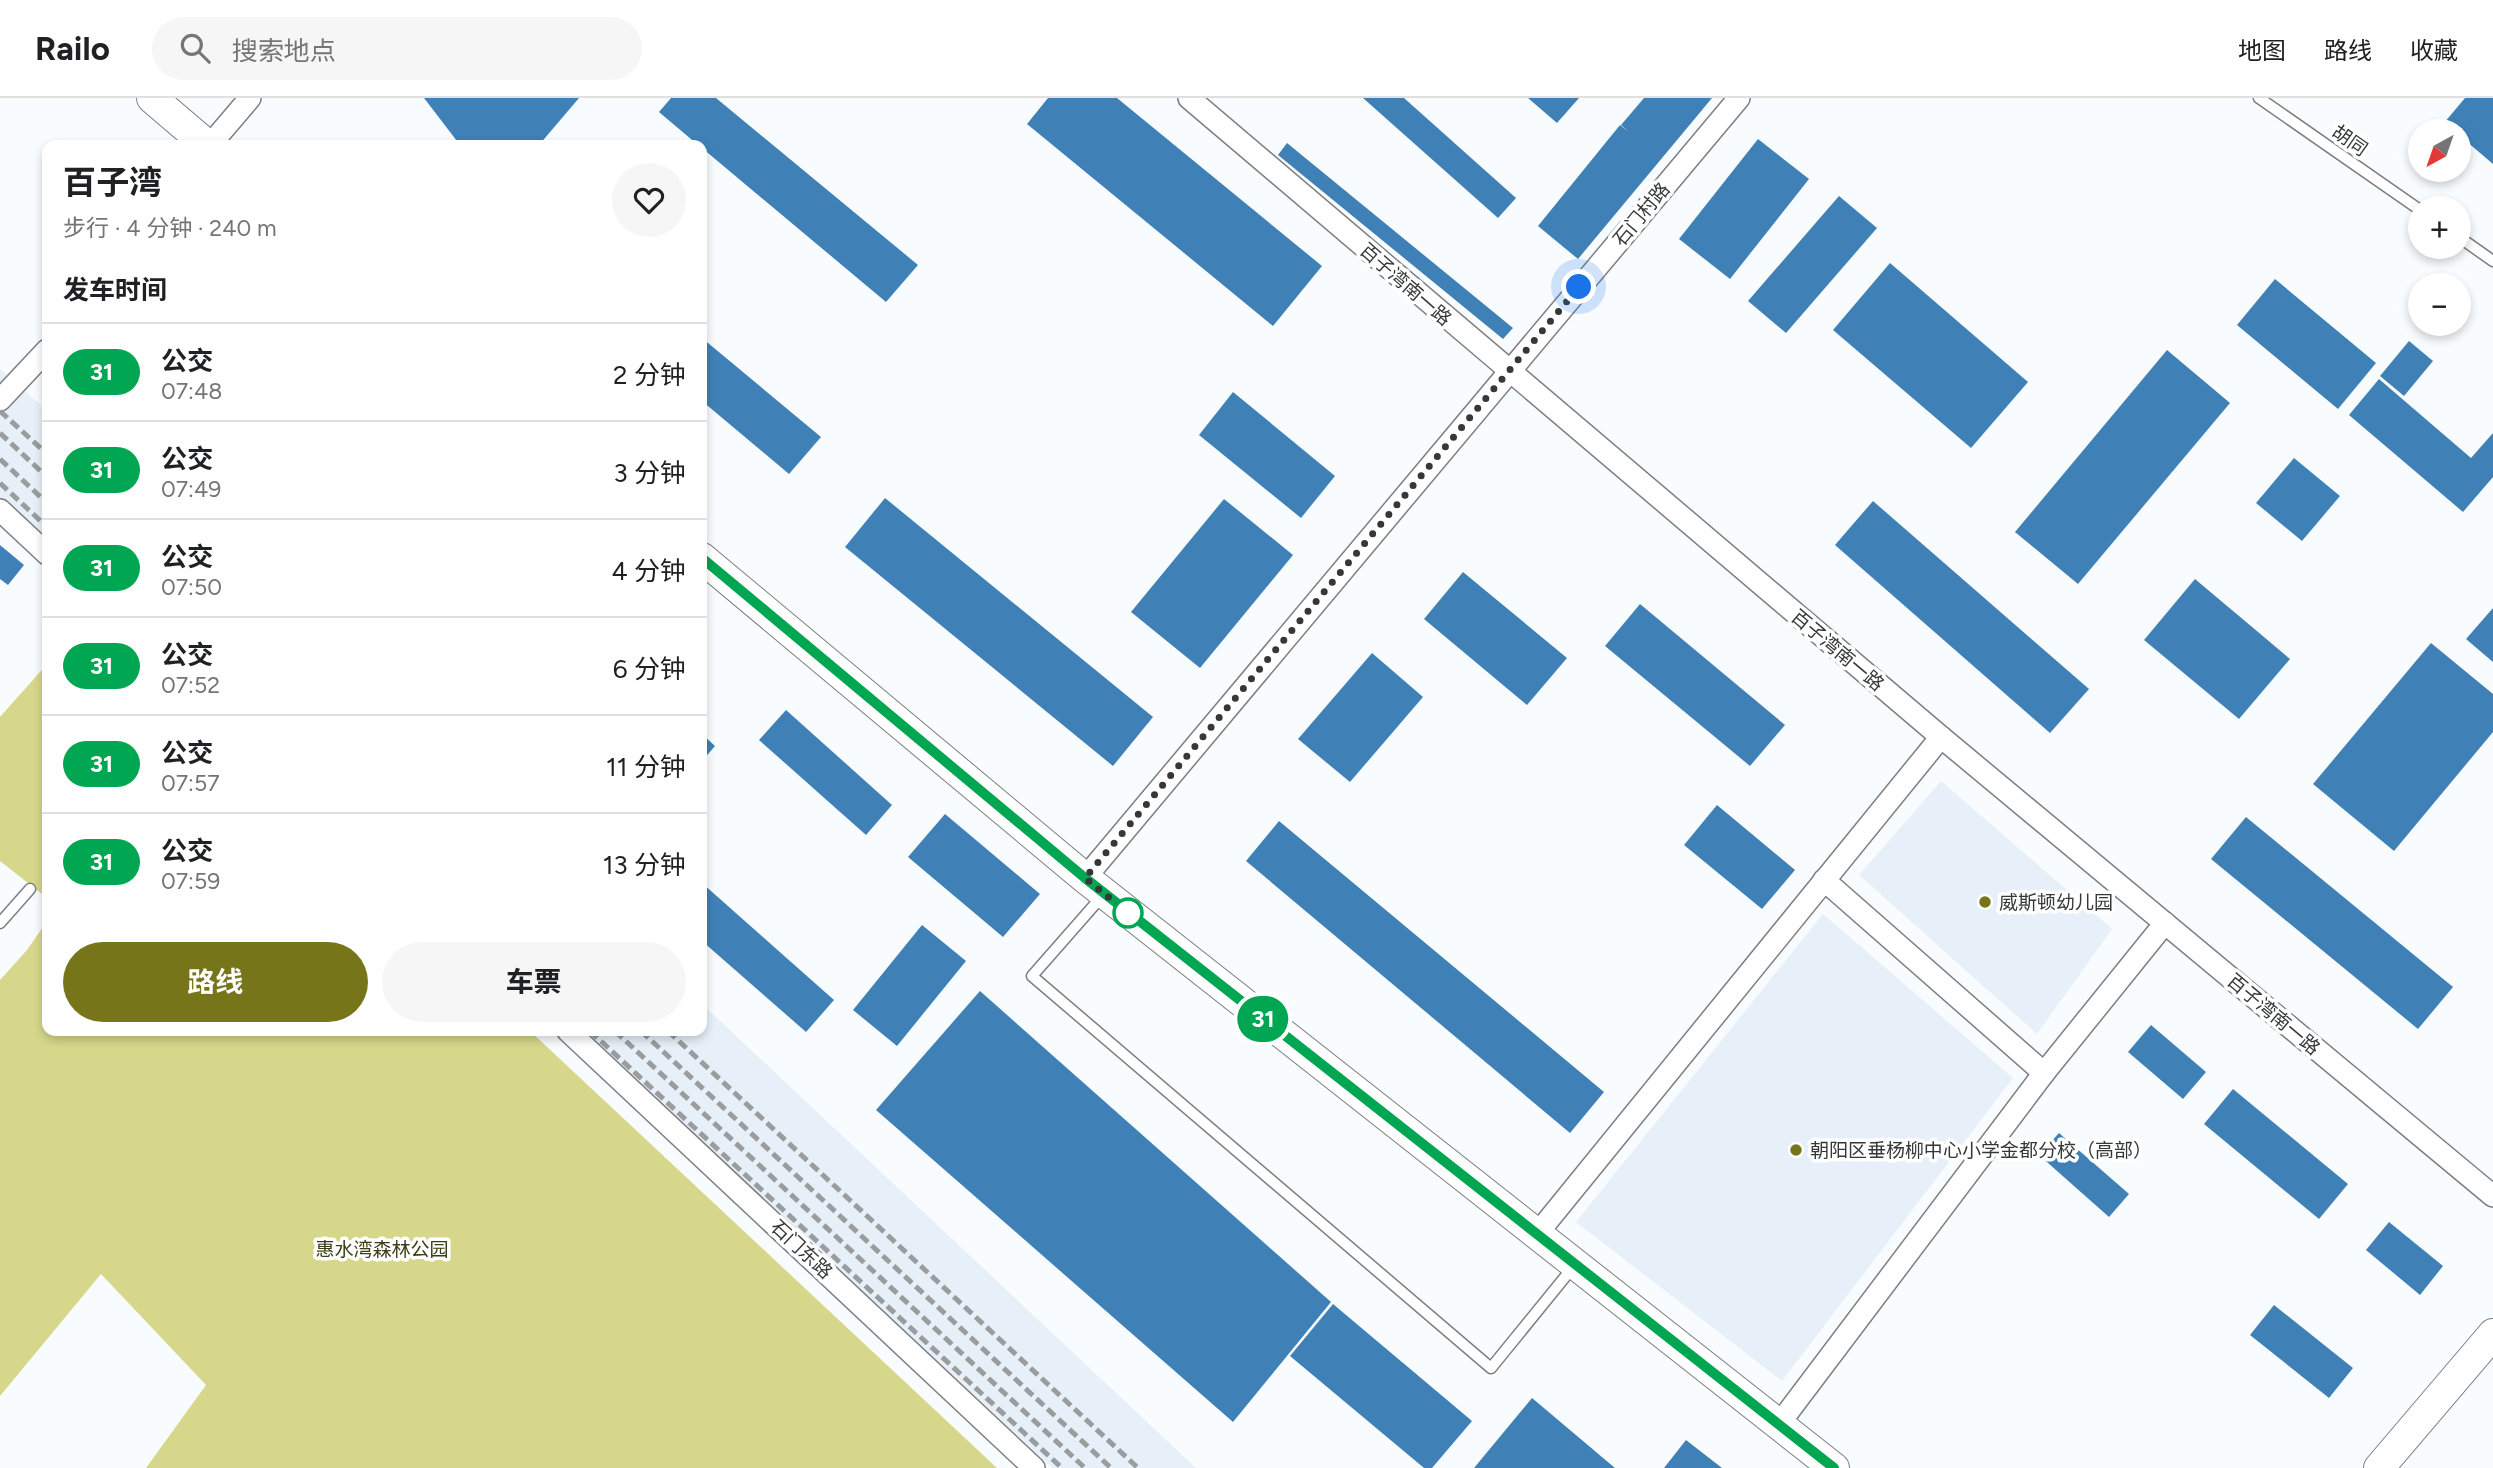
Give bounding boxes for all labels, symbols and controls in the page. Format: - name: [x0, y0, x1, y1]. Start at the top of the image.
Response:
- search box: [152, 17, 642, 80]
- text: Railo: [35, 29, 110, 68]
- icon: search: [176, 29, 214, 67]
- text: 搜索地点: [232, 35, 336, 67]
- text: 地图: [2238, 36, 2286, 65]
- text: 路线: [2324, 36, 2372, 65]
- text: 收藏: [2410, 36, 2458, 65]
- north arrow: [2408, 119, 2471, 182]
- map controls: [2408, 119, 2471, 336]
- street label: 胡同: [2328, 120, 2372, 161]
- text: 百子湾: [63, 163, 162, 202]
- button: heart: [612, 163, 686, 237]
- street label: 石门村路: [1608, 178, 1675, 251]
- button: +: [2408, 196, 2471, 259]
- text: 步行 · 4 分钟 · 240 m: [63, 214, 277, 242]
- street label: 百子湾南一路: [1355, 238, 1456, 330]
- your location: [1561, 269, 1596, 304]
- button: −: [2408, 273, 2471, 336]
- text: 发车时间: [63, 274, 167, 306]
- text: 公交: [161, 345, 213, 377]
- text: 31: [90, 357, 113, 386]
- text: 2 分钟: [613, 359, 686, 391]
- text: 07:48: [161, 377, 222, 405]
- text: 公交: [161, 443, 213, 475]
- text: 31: [90, 455, 113, 484]
- text: 3 分钟: [613, 457, 686, 489]
- text: 07:49: [161, 475, 221, 503]
- text: 公交: [161, 541, 213, 573]
- text: 31: [90, 553, 113, 582]
- text: 4 分钟: [611, 555, 686, 587]
- text: 07:50: [161, 573, 222, 601]
- street label: 百子湾南一路: [1787, 605, 1889, 696]
- text: 公交: [161, 639, 213, 671]
- text: 31: [90, 651, 113, 680]
- text: 6 分钟: [613, 653, 686, 685]
- text: 07:52: [161, 671, 220, 699]
- text: 公交: [161, 737, 213, 769]
- text: 31: [90, 749, 113, 778]
- text: 11 分钟: [606, 751, 686, 783]
- text: 07:57: [161, 769, 220, 797]
- text: 公交: [161, 835, 213, 867]
- text: 31: [90, 847, 113, 876]
- text: 13 分钟: [603, 849, 686, 881]
- text: 07:59: [161, 867, 220, 895]
- place label: 威斯顿幼儿园: [1999, 891, 2113, 914]
- marker: 威斯顿幼儿园: [1977, 894, 1993, 910]
- unlabelled marker: [1113, 898, 1143, 928]
- button: 路线: [63, 942, 368, 1022]
- button: 车票: [382, 942, 686, 1022]
- street label: 百子湾南一路: [2223, 969, 2325, 1060]
- line badge: 31: [1232, 996, 1294, 1042]
- text: 31: [1251, 1004, 1275, 1033]
- place label: 朝阳区垂杨柳中心小学金都分校（高部）: [1810, 1139, 2152, 1162]
- marker: 朝阳区垂杨柳中心小学金都分校（高部）: [1788, 1142, 1804, 1158]
- street label: 石门东路: [766, 1215, 837, 1284]
- park label: 惠水湾森林公园: [315, 1238, 449, 1261]

